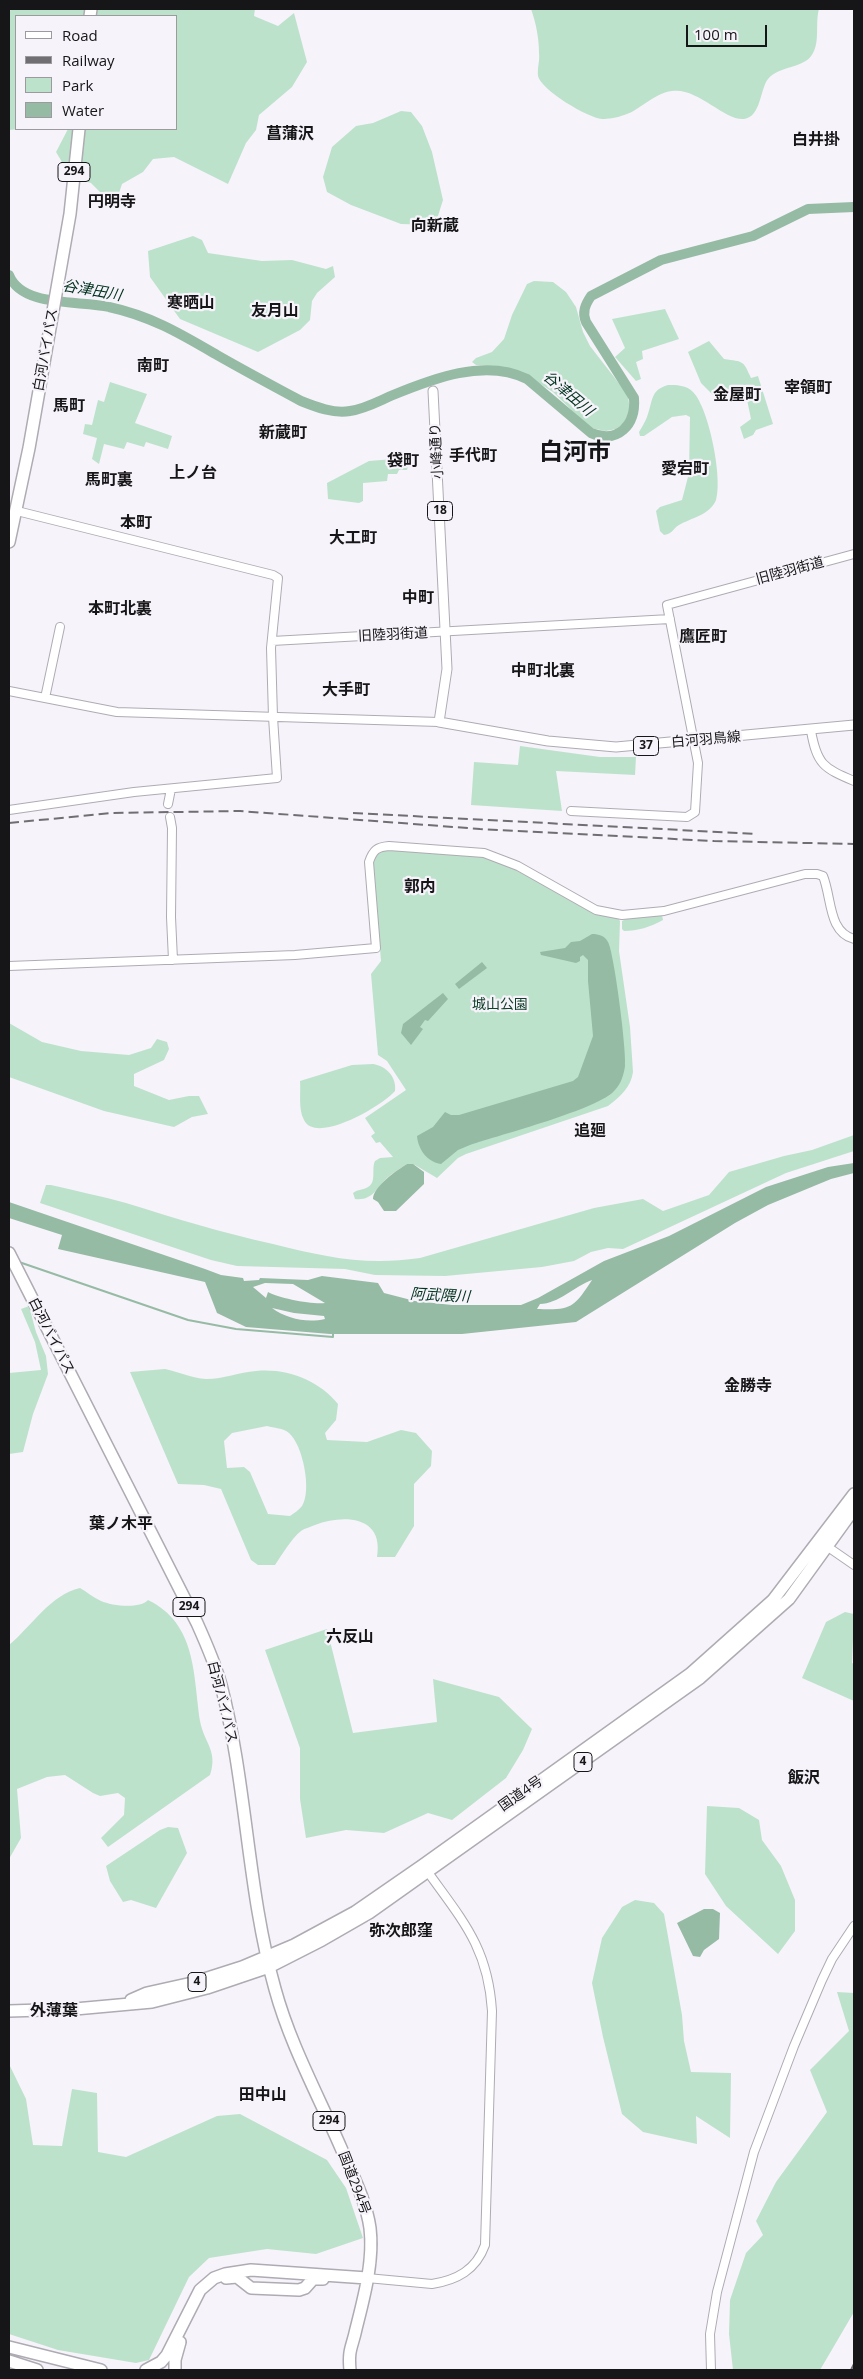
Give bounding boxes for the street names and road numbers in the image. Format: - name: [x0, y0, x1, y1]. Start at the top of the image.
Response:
- road number: 294: [58, 162, 90, 182]
- street label: 白河バイパス: [30, 307, 62, 393]
- street label: 小峰通り: [427, 423, 447, 479]
- road number: 18: [428, 502, 452, 520]
- street label: 旧陸羽街道: [754, 554, 826, 588]
- street label: 旧陸羽街道: [358, 625, 428, 645]
- street label: 白河羽鳥線: [670, 729, 742, 751]
- road number: 37: [634, 736, 658, 756]
- street label: 白河バイパス: [24, 1295, 78, 1377]
- road number: 294: [173, 1598, 205, 1616]
- street label: 白河バイパス: [204, 1659, 240, 1745]
- road number: 4: [574, 1752, 592, 1771]
- street label: 国道4号: [496, 1773, 546, 1815]
- road number: 4: [188, 1972, 206, 1991]
- road number: 294: [313, 2112, 345, 2130]
- street label: 国道294号: [334, 2149, 374, 2217]

